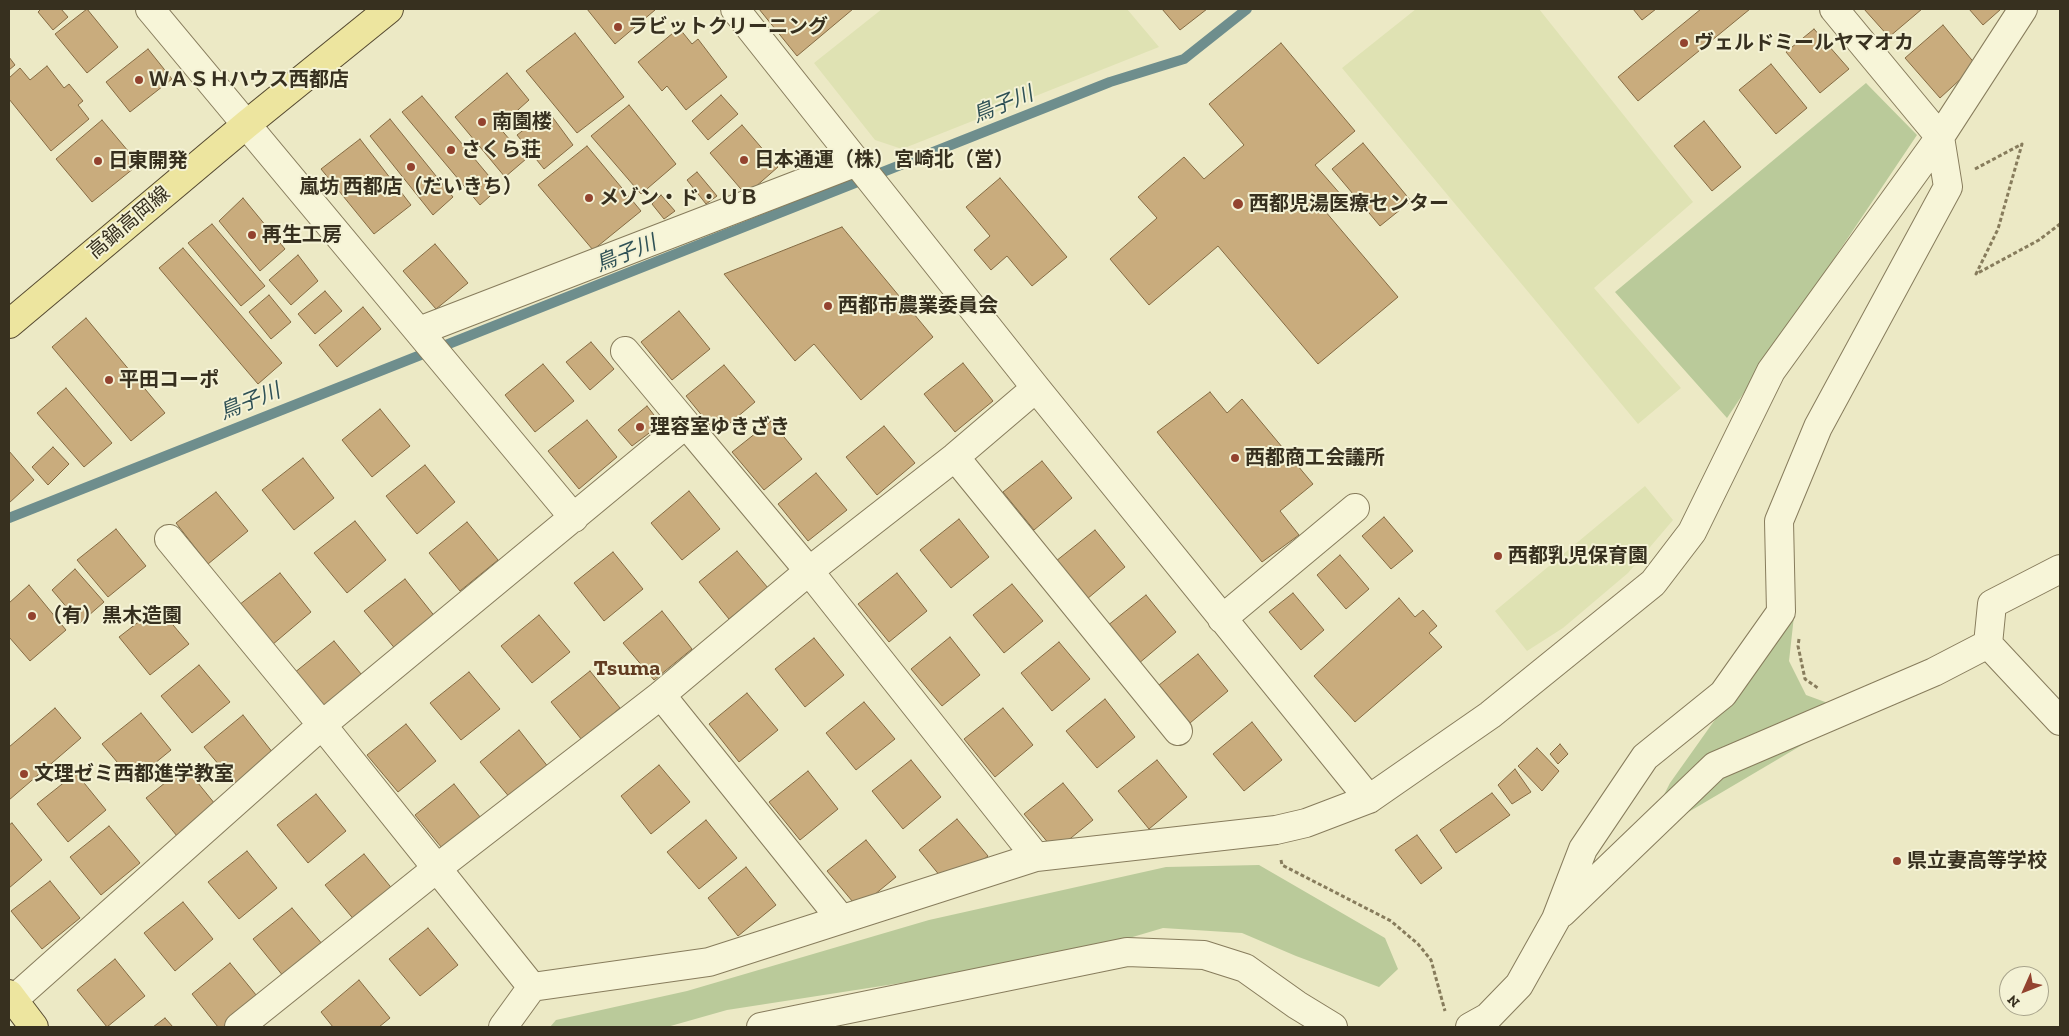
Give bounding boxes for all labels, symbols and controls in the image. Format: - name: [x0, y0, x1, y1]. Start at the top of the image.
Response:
- place label: ラビットクリーニング: [628, 15, 828, 39]
- marker: ラビットクリーニング: [612, 21, 624, 33]
- place label: ヴェルドミールヤマオカ: [1694, 31, 1914, 55]
- marker: ヴェルドミールヤマオカ: [1678, 37, 1690, 49]
- place label: ＷＡＳＨハウス西都店: [149, 68, 349, 92]
- marker: ＷＡＳＨハウス西都店: [133, 74, 145, 86]
- water label: 鳥子川: [969, 82, 1037, 128]
- place label: 南園楼: [492, 110, 552, 134]
- marker: 南園楼: [476, 116, 488, 128]
- place label: さくら荘: [461, 138, 541, 162]
- marker: さくら荘: [445, 144, 457, 156]
- place label: 日本通運（株）宮崎北（営）: [754, 148, 1014, 172]
- place label: 日東開発: [108, 149, 188, 173]
- marker: 日本通運（株）宮崎北（営）: [738, 154, 750, 166]
- marker: 日東開発: [92, 155, 104, 167]
- marker: 嵐坊 西都店（だいきち）: [405, 161, 417, 173]
- place label: 嵐坊 西都店（だいきち）: [299, 175, 523, 199]
- street label: 高鍋高岡線: [83, 182, 175, 264]
- place label: メゾン・ド・ＵＢ: [599, 186, 759, 210]
- marker: メゾン・ド・ＵＢ: [583, 192, 595, 204]
- place label: 西都児湯医療センター: [1249, 192, 1449, 216]
- marker: 西都児湯医療センター: [1231, 197, 1245, 211]
- place label: 再生工房: [262, 223, 342, 247]
- marker: 再生工房: [246, 229, 258, 241]
- water label: 鳥子川: [592, 231, 660, 277]
- place label: 西都市農業委員会: [838, 294, 998, 318]
- marker: 西都市農業委員会: [822, 300, 834, 312]
- place label: 平田コーポ: [119, 368, 219, 392]
- marker: 平田コーポ: [103, 374, 115, 386]
- water label: 鳥子川: [216, 379, 284, 425]
- place label: 理容室ゆきざき: [650, 415, 790, 439]
- marker: 理容室ゆきざき: [634, 421, 646, 433]
- place label: 西都商工会議所: [1245, 446, 1385, 470]
- marker: 西都商工会議所: [1229, 452, 1241, 464]
- place label: 西都乳児保育園: [1508, 544, 1648, 568]
- marker: 西都乳児保育園: [1492, 550, 1504, 562]
- place label: （有）黒木造園: [42, 604, 182, 628]
- marker: （有）黒木造園: [26, 610, 38, 622]
- district label: Tsuma: [594, 656, 660, 682]
- place label: 文理ゼミ西都進学教室: [34, 762, 234, 786]
- marker: 文理ゼミ西都進学教室: [18, 768, 30, 780]
- place label: 県立妻高等学校: [1907, 849, 2047, 873]
- marker: 県立妻高等学校: [1891, 855, 1903, 867]
- north arrow: [1999, 966, 2049, 1016]
- text: N: [2004, 991, 2023, 1011]

